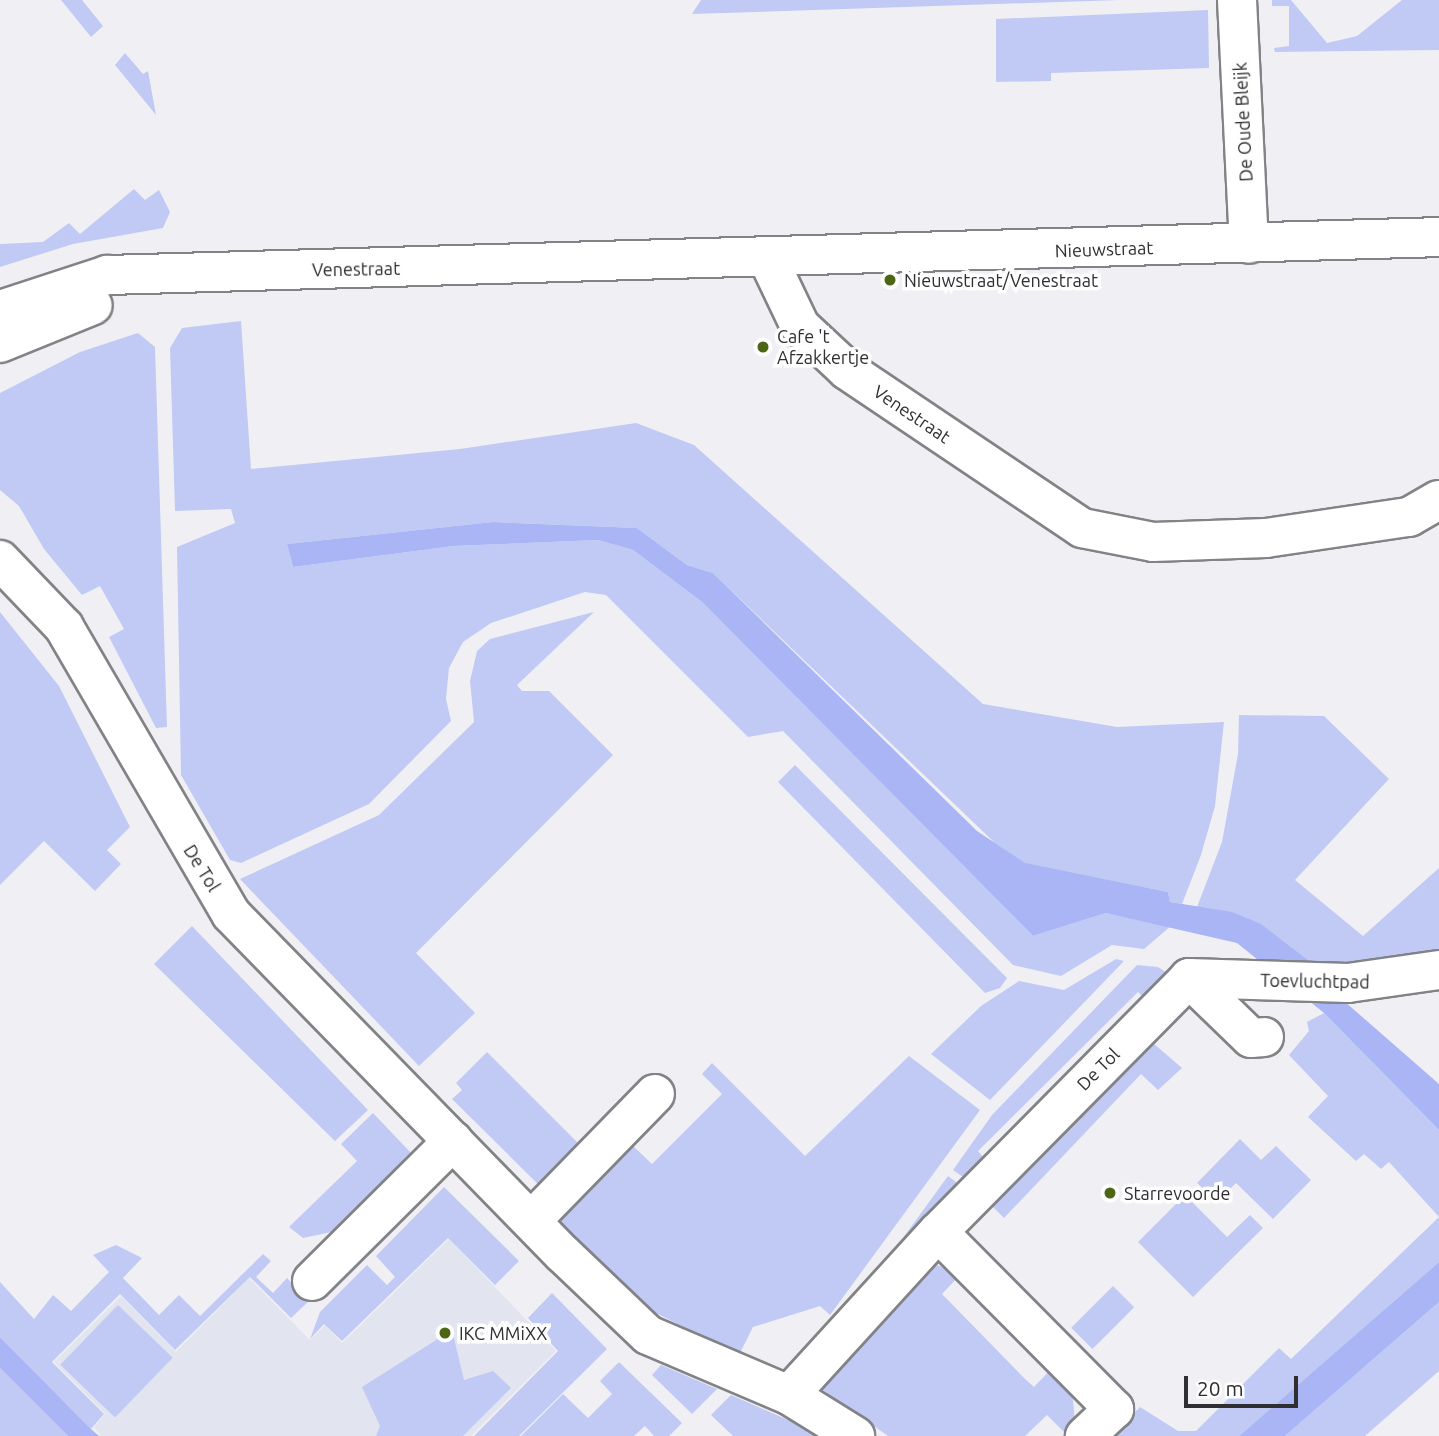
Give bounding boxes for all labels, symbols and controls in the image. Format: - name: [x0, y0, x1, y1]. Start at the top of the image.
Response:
- street label: De Oude Bleijk: [1229, 62, 1257, 182]
- street label: Nieuwstraat: [1054, 236, 1154, 262]
- street label: Venestraat: [312, 257, 400, 281]
- place label: Nieuwstraat/Venestraat: [904, 269, 1098, 291]
- marker: Nieuwstraat/Venestraat: [882, 272, 898, 288]
- place label: Cafe 't Afzakkertje: [777, 326, 869, 368]
- marker: Cafe 't Afzakkertje: [755, 339, 771, 355]
- street label: Venestraat: [869, 380, 955, 448]
- street label: De Tol: [179, 841, 225, 895]
- street label: Toevluchtpad: [1260, 969, 1370, 993]
- street label: De Tol: [1072, 1043, 1124, 1095]
- place label: Starrevoorde: [1124, 1182, 1230, 1204]
- marker: Starrevoorde: [1102, 1185, 1118, 1201]
- place label: IKC MMiXX: [459, 1322, 547, 1344]
- marker: IKC MMiXX: [437, 1325, 453, 1341]
- scale bar: [1187, 1362, 1301, 1406]
- text: 20 m: [1197, 1376, 1244, 1400]

